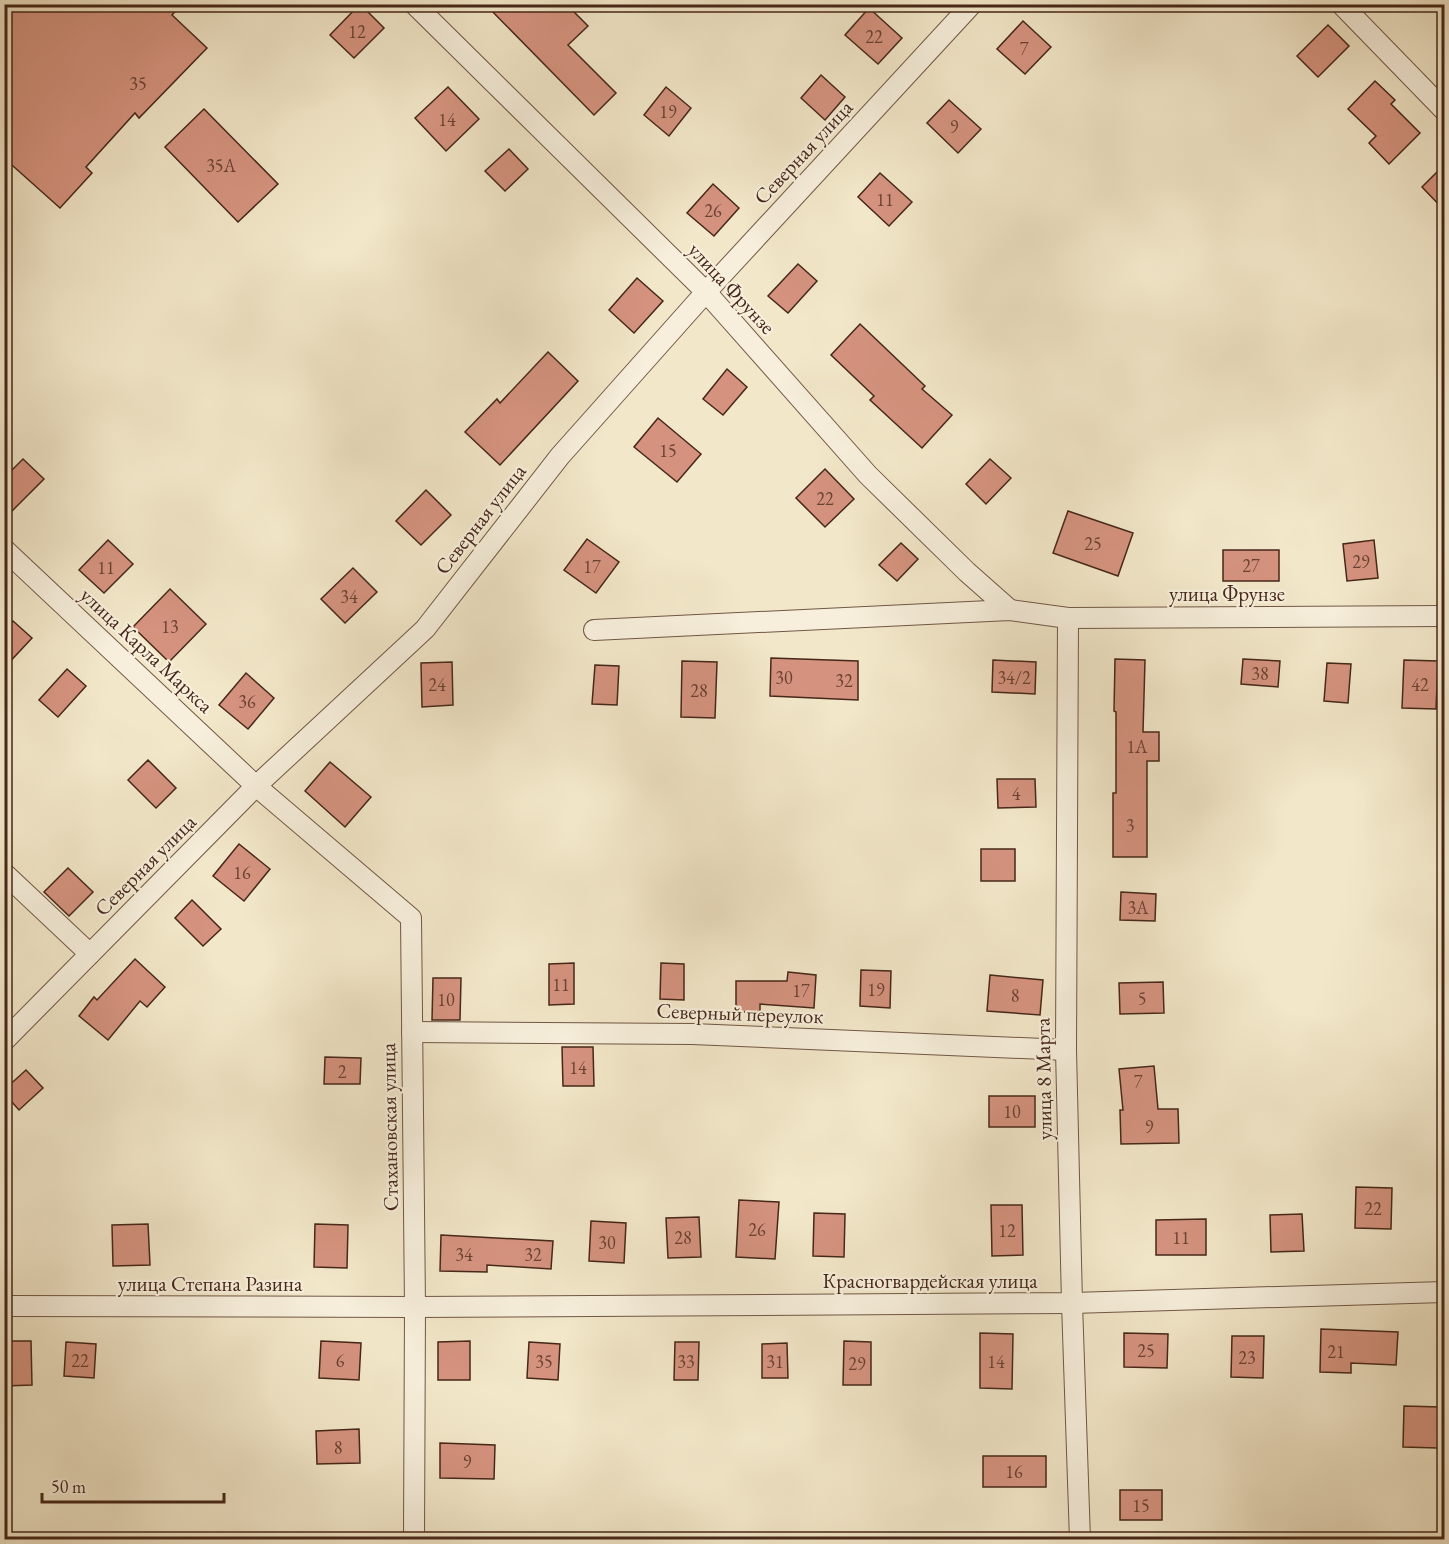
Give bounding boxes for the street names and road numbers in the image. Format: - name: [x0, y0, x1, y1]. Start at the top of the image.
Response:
- street label: Северная улица: [748, 94, 859, 210]
- street label: улица Фрунзе: [683, 236, 781, 340]
- street label: Северная улица: [428, 458, 532, 580]
- street label: улица Фрунзе: [1169, 580, 1285, 607]
- street label: улица Карла Маркса: [75, 581, 220, 719]
- street label: Северная улица: [88, 808, 202, 922]
- street label: Северный переулок: [656, 997, 824, 1029]
- street label: улица 8 Марта: [1028, 1017, 1058, 1140]
- street label: Стахановская улица: [374, 1042, 404, 1211]
- street label: Красногвардейская улица: [822, 1267, 1038, 1294]
- street label: улица Степана Разина: [118, 1270, 303, 1297]

